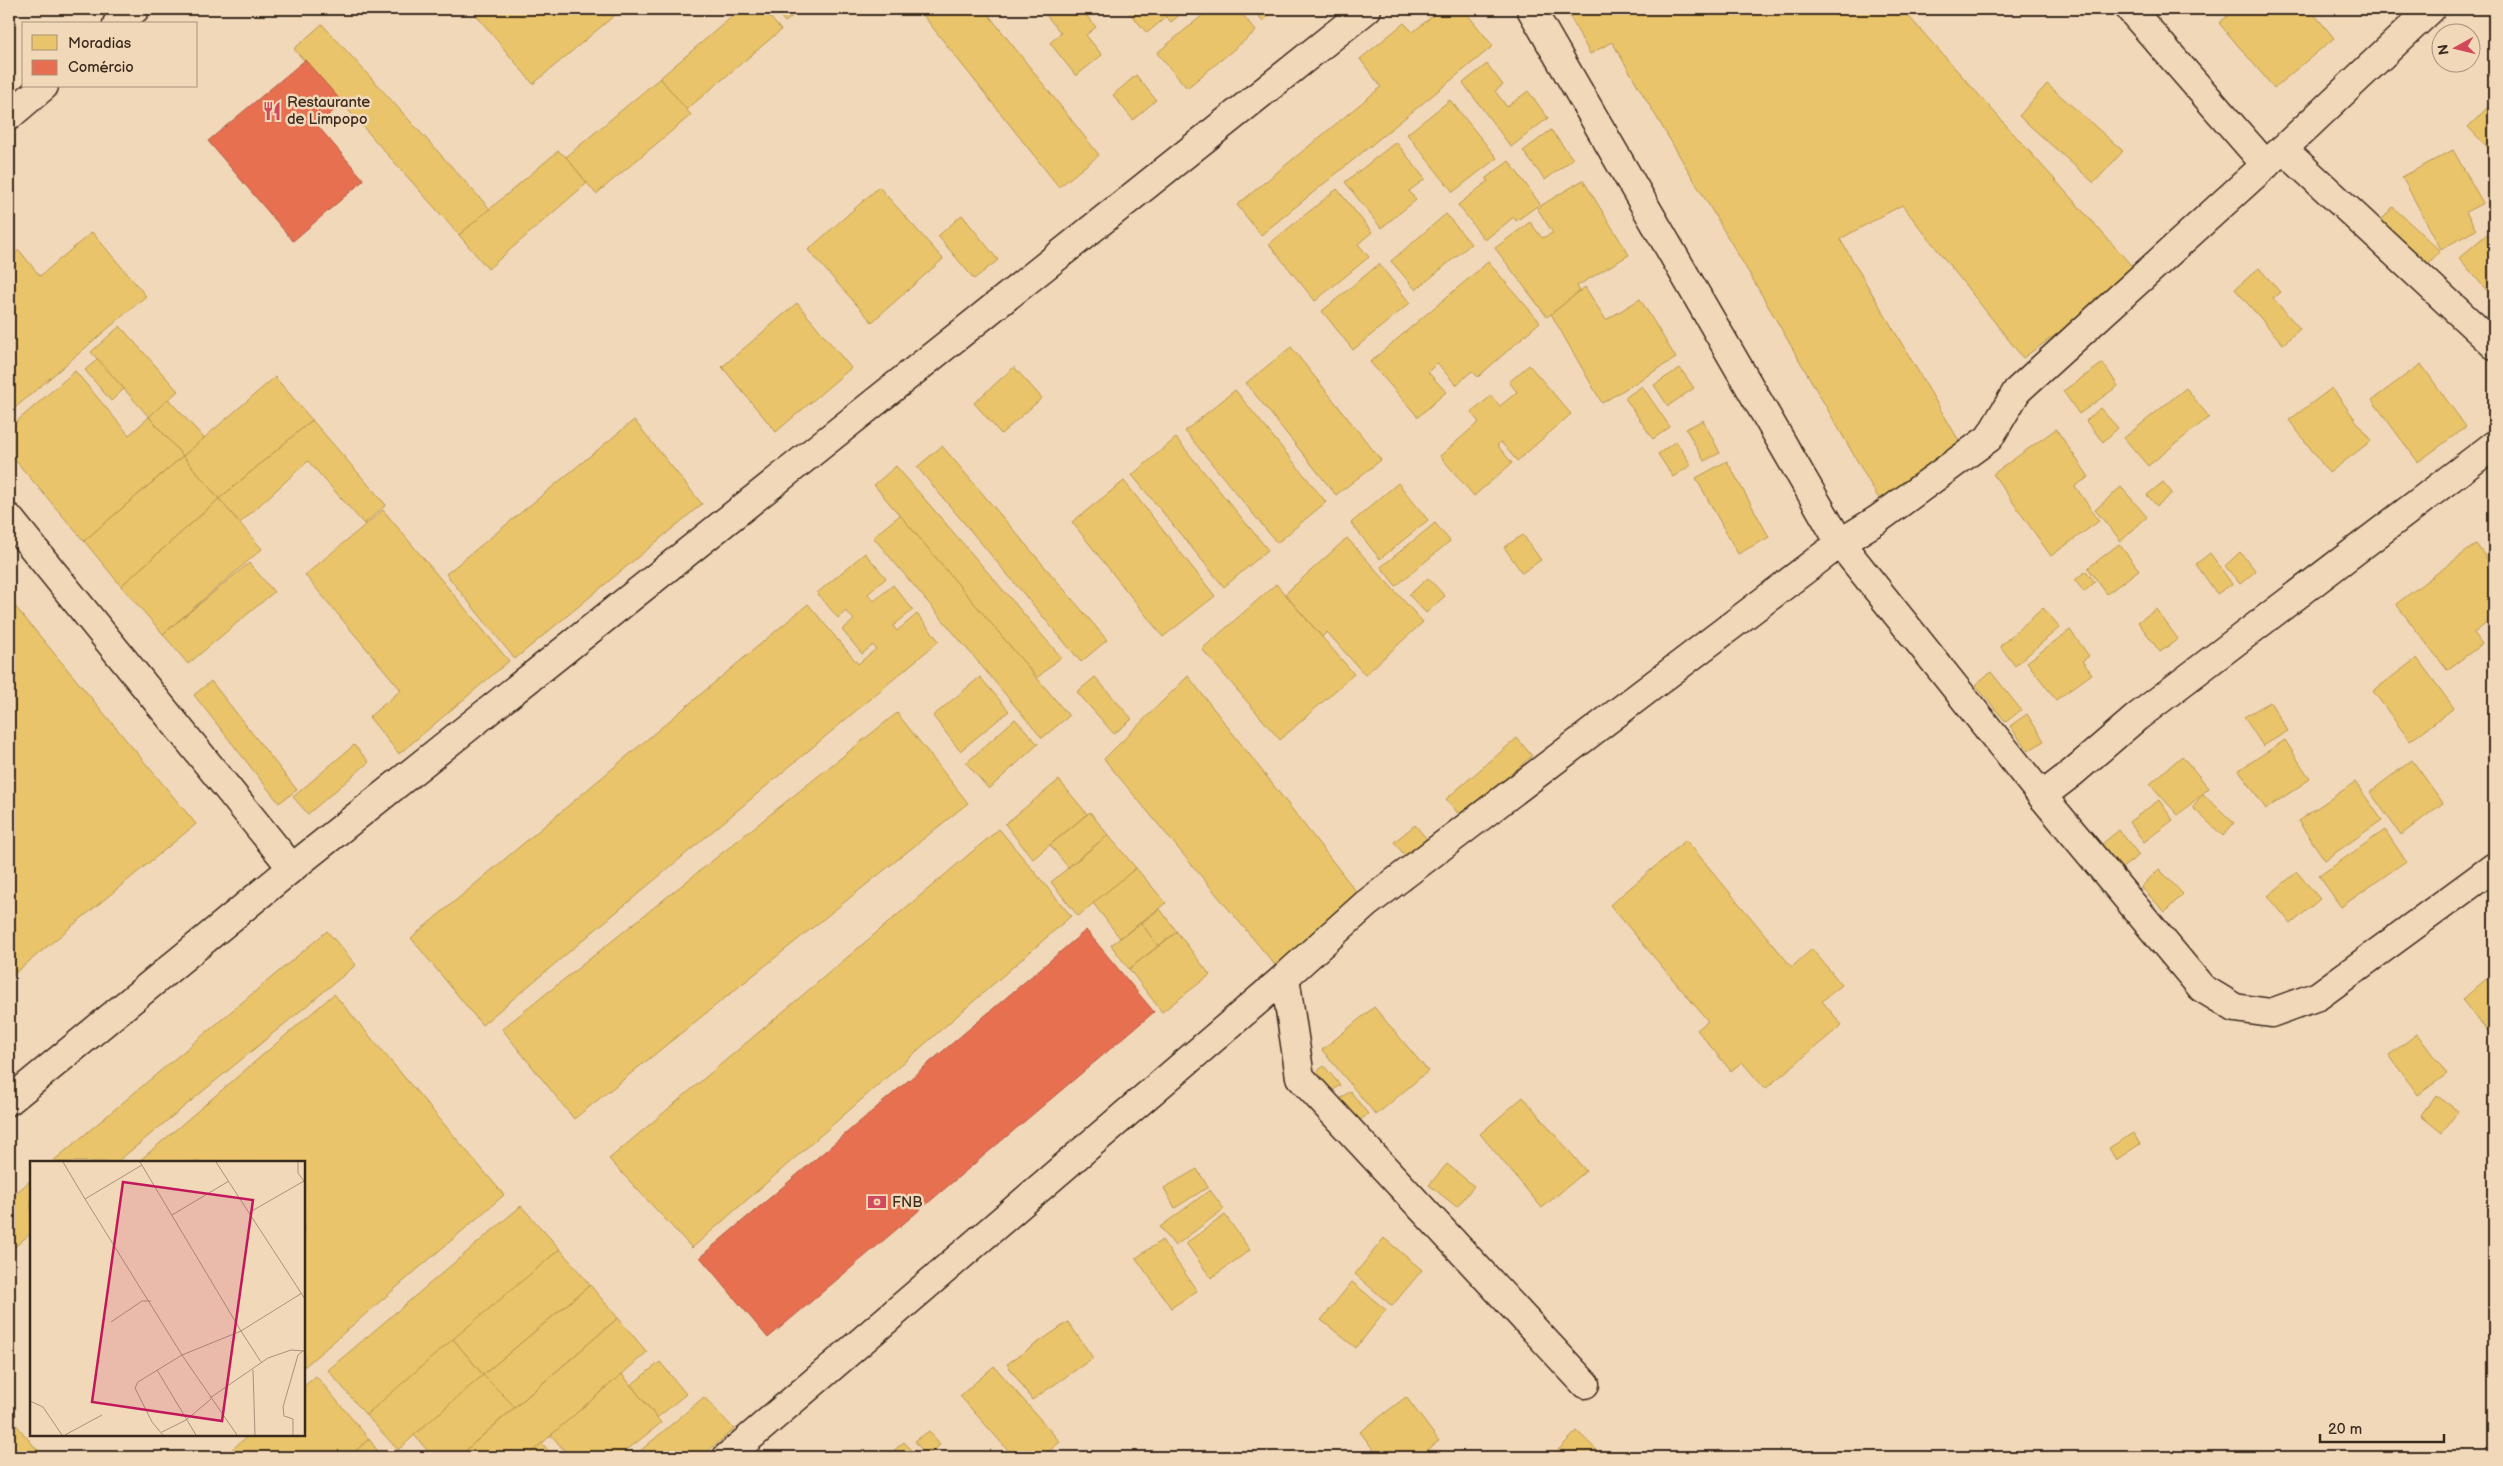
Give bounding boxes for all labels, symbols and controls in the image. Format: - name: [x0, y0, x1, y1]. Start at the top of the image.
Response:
- legend: [22, 22, 198, 88]
- north arrow: [2430, 22, 2480, 72]
- text: Moradias: [68, 34, 132, 53]
- text: N: [2434, 43, 2453, 56]
- text: Comércio: [68, 58, 134, 77]
- place label: Restaurante de Limpopo: [287, 93, 370, 129]
- restaurant icon: Restaurante de Limpopo: [261, 100, 283, 122]
- inset map: [30, 1161, 305, 1436]
- bank icon: FNB: [866, 1191, 888, 1213]
- place label: FNB: [892, 1193, 923, 1212]
- scale bar: [2320, 1411, 2444, 1443]
- text: 20 m: [2328, 1420, 2362, 1439]

